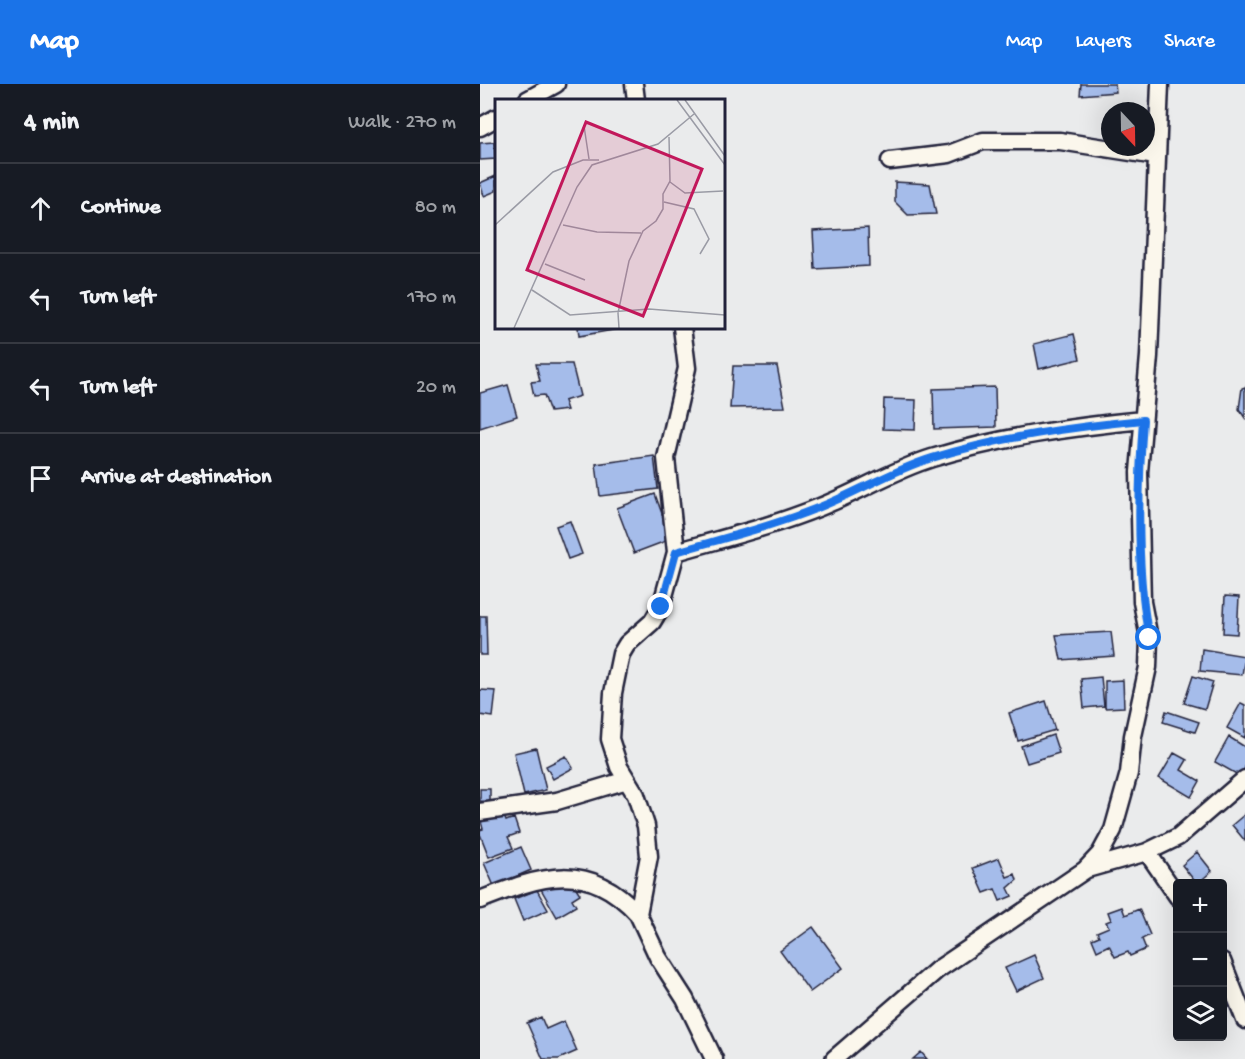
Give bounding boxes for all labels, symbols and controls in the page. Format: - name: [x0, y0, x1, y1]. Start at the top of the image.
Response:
- text: Map: [30, 26, 79, 59]
- text: Map: [1006, 30, 1042, 55]
- text: Layers: [1075, 30, 1131, 55]
- text: Share: [1164, 30, 1215, 55]
- inset map: [495, 99, 724, 328]
- north arrow: [1101, 102, 1155, 156]
- text: 4 min: [24, 108, 79, 139]
- text: Walk · 270 m: [348, 112, 456, 135]
- icon: ahead: [24, 192, 57, 225]
- text: Continue: [81, 195, 161, 221]
- text: 80 m: [415, 197, 456, 220]
- icon: left: [24, 282, 57, 315]
- text: Turn left: [81, 285, 155, 311]
- text: 170 m: [407, 287, 456, 310]
- icon: left: [24, 372, 57, 405]
- text: Turn left: [81, 375, 155, 401]
- text: 20 m: [416, 377, 456, 400]
- icon: arrive: [24, 462, 57, 495]
- text: Arrive at destination: [81, 465, 271, 491]
- route end: [647, 593, 673, 619]
- route start: [1135, 624, 1161, 650]
- map controls: [1173, 879, 1227, 1041]
- button: +: [1173, 879, 1227, 933]
- button: −: [1173, 933, 1227, 987]
- button: layers: [1173, 987, 1227, 1041]

